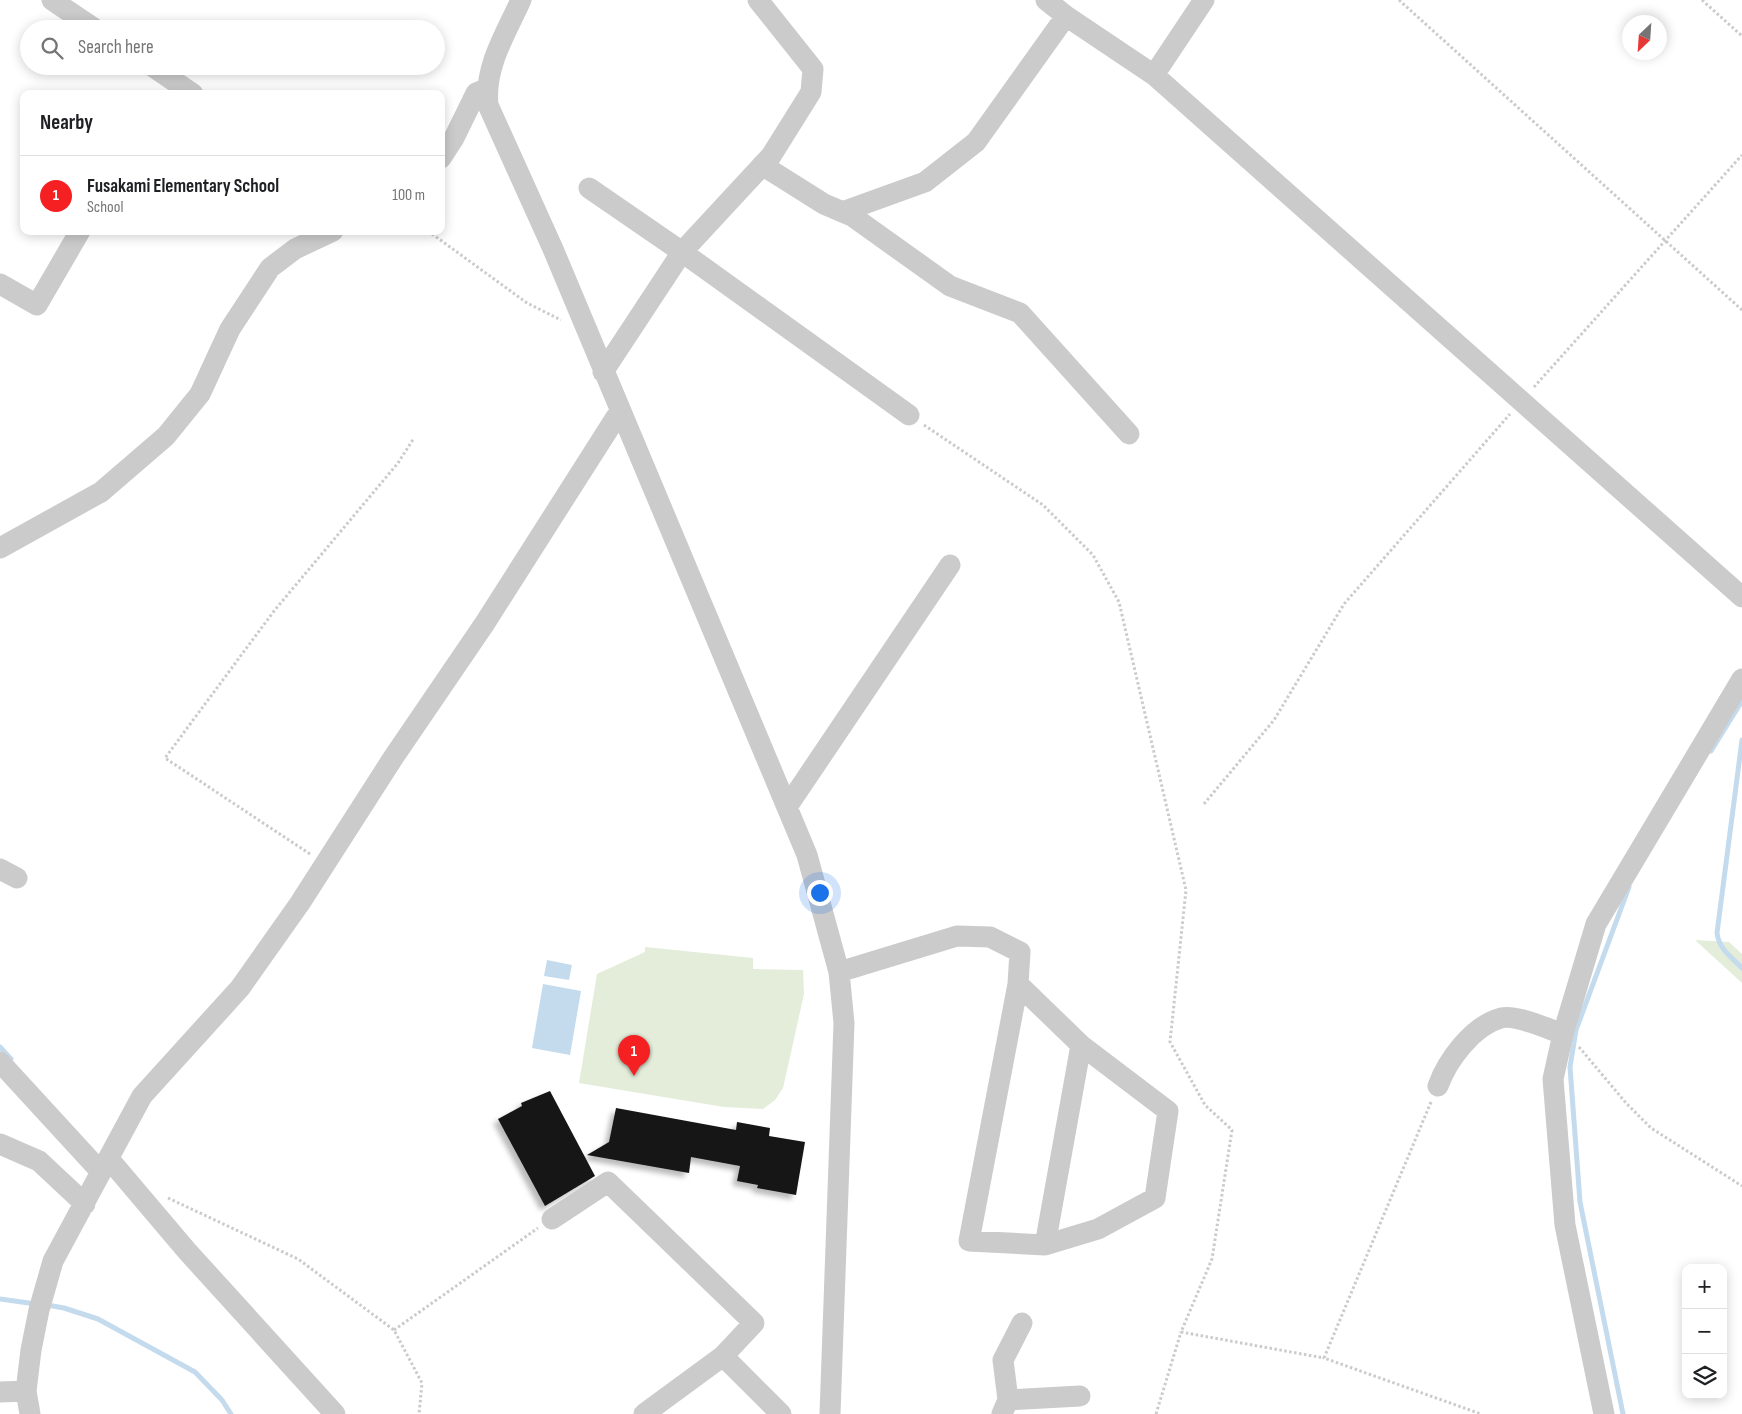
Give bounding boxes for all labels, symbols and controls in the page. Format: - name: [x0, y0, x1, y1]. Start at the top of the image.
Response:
- north arrow: [1622, 15, 1667, 60]
- search box: [20, 20, 445, 75]
- icon: search: [38, 34, 66, 62]
- text: Search here: [78, 36, 154, 59]
- text: Nearby: [40, 110, 93, 135]
- text: Fusakami Elementary School: [87, 175, 279, 198]
- text: 1: [53, 186, 59, 205]
- text: 100 m: [392, 186, 425, 205]
- text: School: [87, 198, 123, 217]
- your location: [807, 880, 833, 906]
- pin: 1: [618, 1035, 650, 1076]
- map controls: [1682, 1264, 1727, 1399]
- button: +: [1682, 1264, 1727, 1309]
- button: −: [1682, 1309, 1727, 1354]
- button: layers: [1682, 1354, 1727, 1399]

